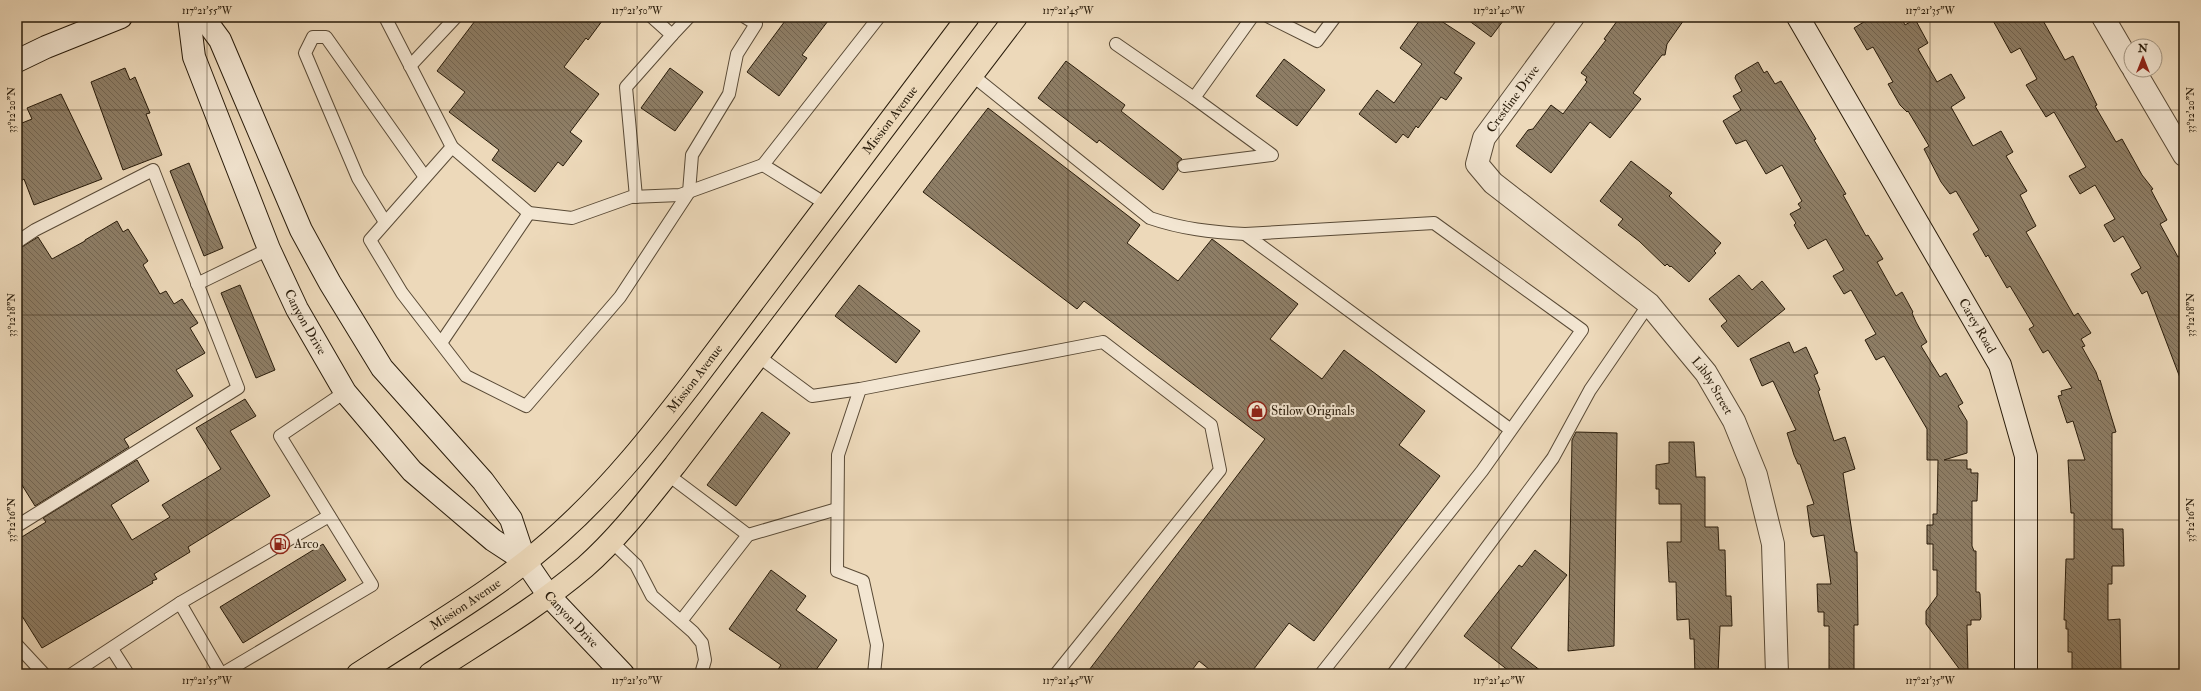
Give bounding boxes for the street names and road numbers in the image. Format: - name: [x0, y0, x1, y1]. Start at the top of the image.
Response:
- street label: Crestline Drive: [1483, 62, 1543, 136]
- street label: Mission Avenue: [859, 82, 922, 158]
- street label: Canyon Drive: [281, 287, 330, 358]
- street label: Carey Road: [1955, 295, 2000, 357]
- street label: Mission Avenue: [664, 341, 727, 416]
- street label: Libby Street: [1688, 354, 1736, 417]
- street label: Mission Avenue: [427, 575, 504, 634]
- street label: Canyon Drive: [540, 588, 602, 652]

